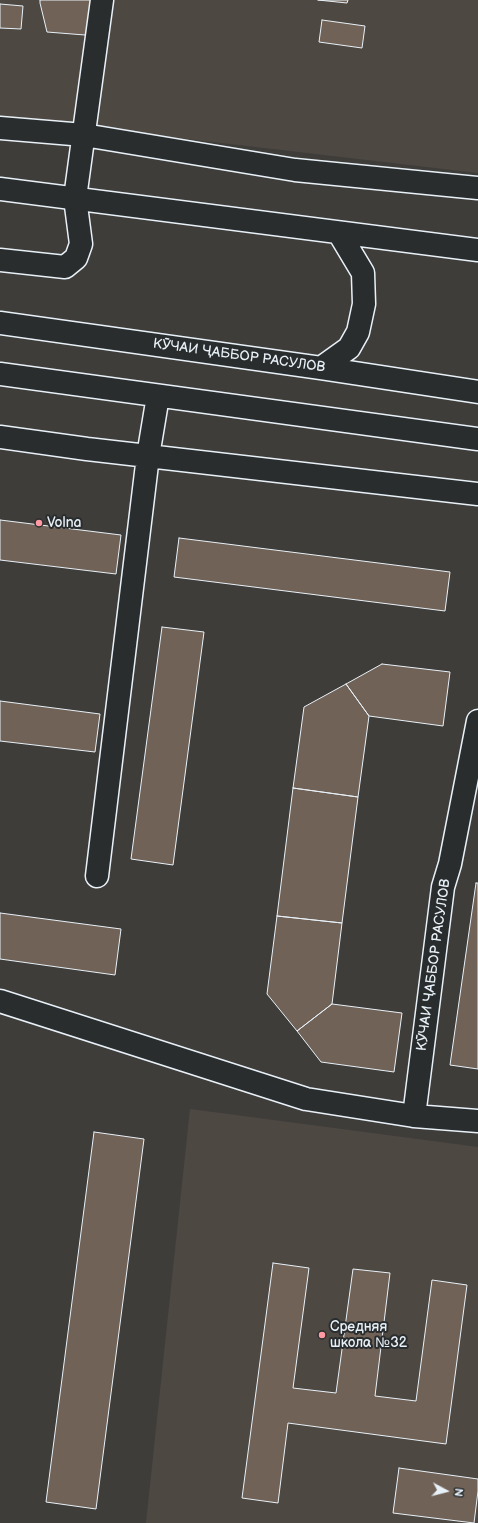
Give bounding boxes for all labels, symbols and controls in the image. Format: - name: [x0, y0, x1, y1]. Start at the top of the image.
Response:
- street label: КӮЧАИ ҶАББОР РАСУЛОВ: [152, 336, 326, 376]
- place label: Volna: [47, 515, 81, 531]
- marker: Volna: [34, 518, 44, 528]
- street label: КӮЧАИ ҶАББОР РАСУЛОВ: [414, 878, 454, 1052]
- place label: Средняя школа №32: [330, 1319, 407, 1352]
- marker: Средняя школа №32: [317, 1330, 327, 1340]
- north arrow: [426, 1471, 466, 1511]
- text: N: [451, 1488, 465, 1497]

